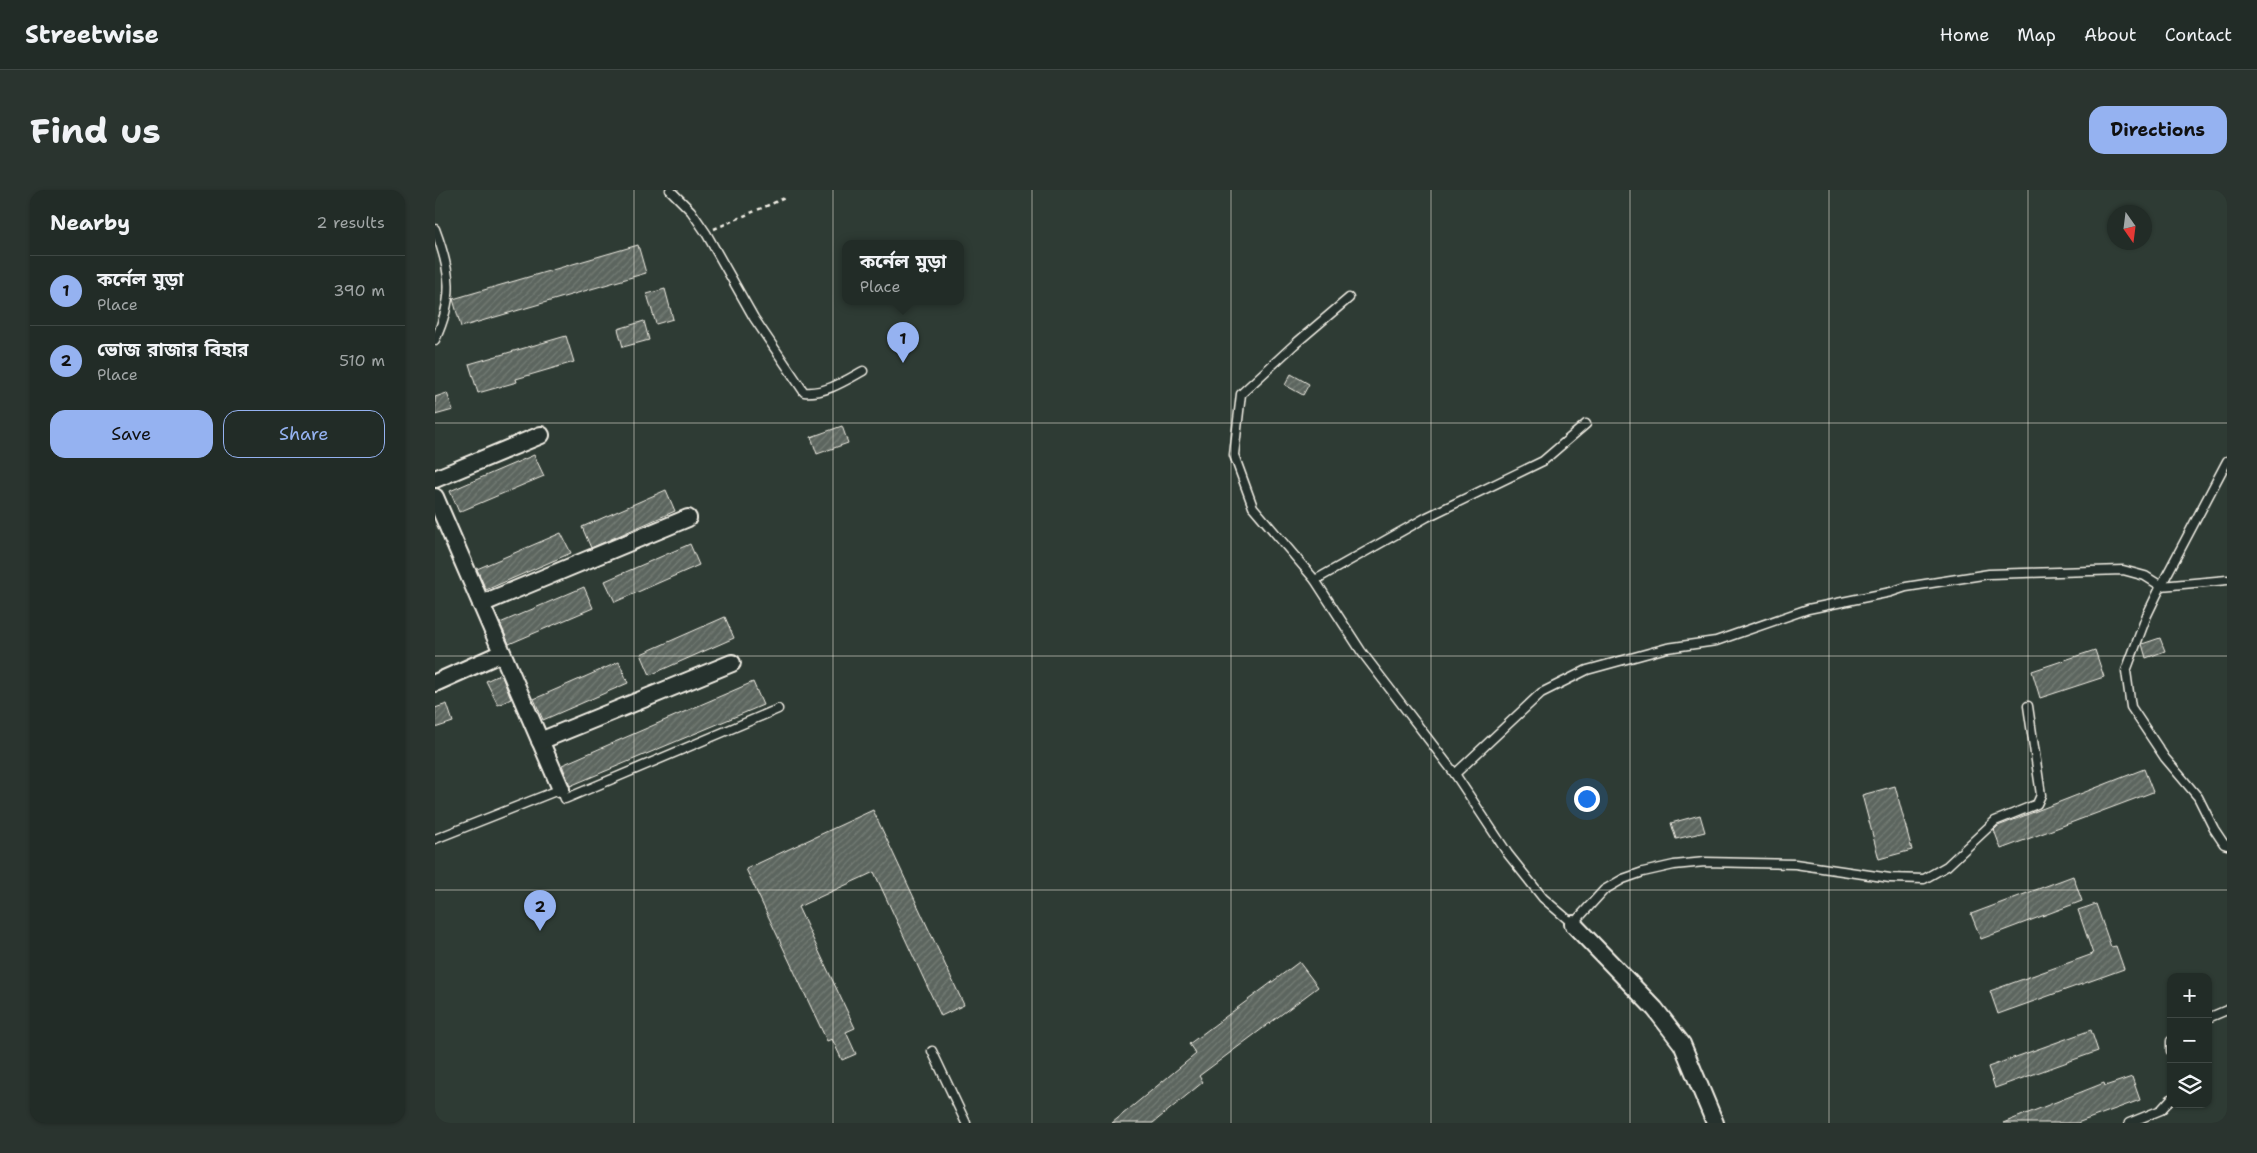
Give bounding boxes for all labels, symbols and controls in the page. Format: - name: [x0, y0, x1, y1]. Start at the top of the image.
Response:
- text: Streetwise: [25, 19, 159, 51]
- text: Home: [1940, 23, 1989, 47]
- text: Map: [2017, 23, 2056, 47]
- text: About: [2084, 23, 2137, 47]
- text: Contact: [2165, 23, 2232, 47]
- button: Directions: [2089, 106, 2227, 154]
- text: Find us: [30, 107, 161, 154]
- north arrow: [2107, 205, 2152, 250]
- text: Nearby: [50, 209, 130, 237]
- text: 2 results: [316, 212, 385, 233]
- popup: [842, 240, 964, 305]
- text: কর্নেল মুড়া: [860, 249, 946, 274]
- text: কর্নেল মুড়া: [97, 267, 184, 292]
- text: Place: [860, 276, 900, 297]
- text: 1: [62, 280, 70, 301]
- text: 390 m: [333, 280, 385, 301]
- text: Place: [97, 294, 138, 315]
- pin: 1: [887, 322, 919, 363]
- text: ভোজ রাজার বিহার: [97, 337, 249, 362]
- text: 2: [60, 350, 72, 371]
- text: 510 m: [339, 350, 385, 371]
- text: Place: [97, 364, 138, 385]
- button: Save: [50, 410, 213, 458]
- button: Share: [223, 410, 385, 458]
- your location: [1574, 786, 1600, 812]
- pin: 2: [524, 890, 556, 931]
- map controls: [2167, 973, 2212, 1108]
- button: +: [2167, 973, 2212, 1018]
- button: −: [2167, 1018, 2212, 1063]
- button: layers: [2167, 1063, 2212, 1108]

